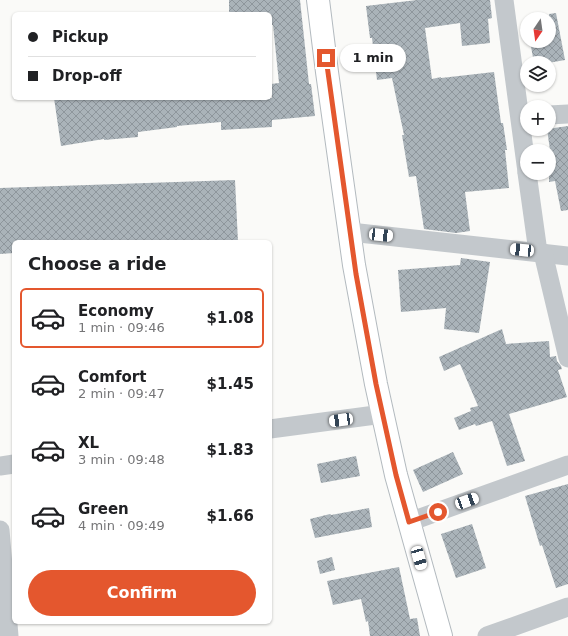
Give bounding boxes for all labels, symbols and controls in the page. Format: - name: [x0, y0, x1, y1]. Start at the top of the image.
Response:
- north arrow: [520, 12, 556, 48]
- map controls: [520, 12, 556, 180]
- text: Pickup: [52, 28, 108, 46]
- callout: 1 min: [340, 44, 406, 72]
- route end: [317, 49, 335, 67]
- text: 1 min: [353, 50, 393, 65]
- button: layers: [520, 56, 556, 92]
- text: Drop-off: [52, 67, 122, 85]
- button: +: [520, 100, 556, 136]
- button: −: [520, 144, 556, 180]
- car: [368, 228, 394, 242]
- car: [509, 243, 535, 257]
- text: Choose a ride: [28, 253, 167, 274]
- icon: car: [30, 300, 66, 336]
- text: Economy: [78, 302, 154, 320]
- text: $1.08: [207, 309, 254, 327]
- text: 1 min · 09:46: [78, 320, 165, 335]
- icon: car: [30, 366, 66, 402]
- text: Comfort: [78, 368, 146, 386]
- text: $1.45: [207, 375, 254, 393]
- text: 2 min · 09:47: [78, 386, 165, 401]
- car: [328, 412, 354, 428]
- icon: car: [30, 432, 66, 468]
- text: XL: [78, 434, 99, 452]
- text: $1.83: [207, 441, 254, 459]
- text: 3 min · 09:48: [78, 452, 165, 467]
- car: [454, 491, 480, 511]
- icon: car: [30, 498, 66, 534]
- text: Green: [78, 500, 129, 518]
- route start: [429, 503, 447, 521]
- text: $1.66: [207, 507, 254, 525]
- text: 4 min · 09:49: [78, 518, 165, 533]
- car: [410, 545, 428, 571]
- button: Confirm: [28, 570, 256, 616]

